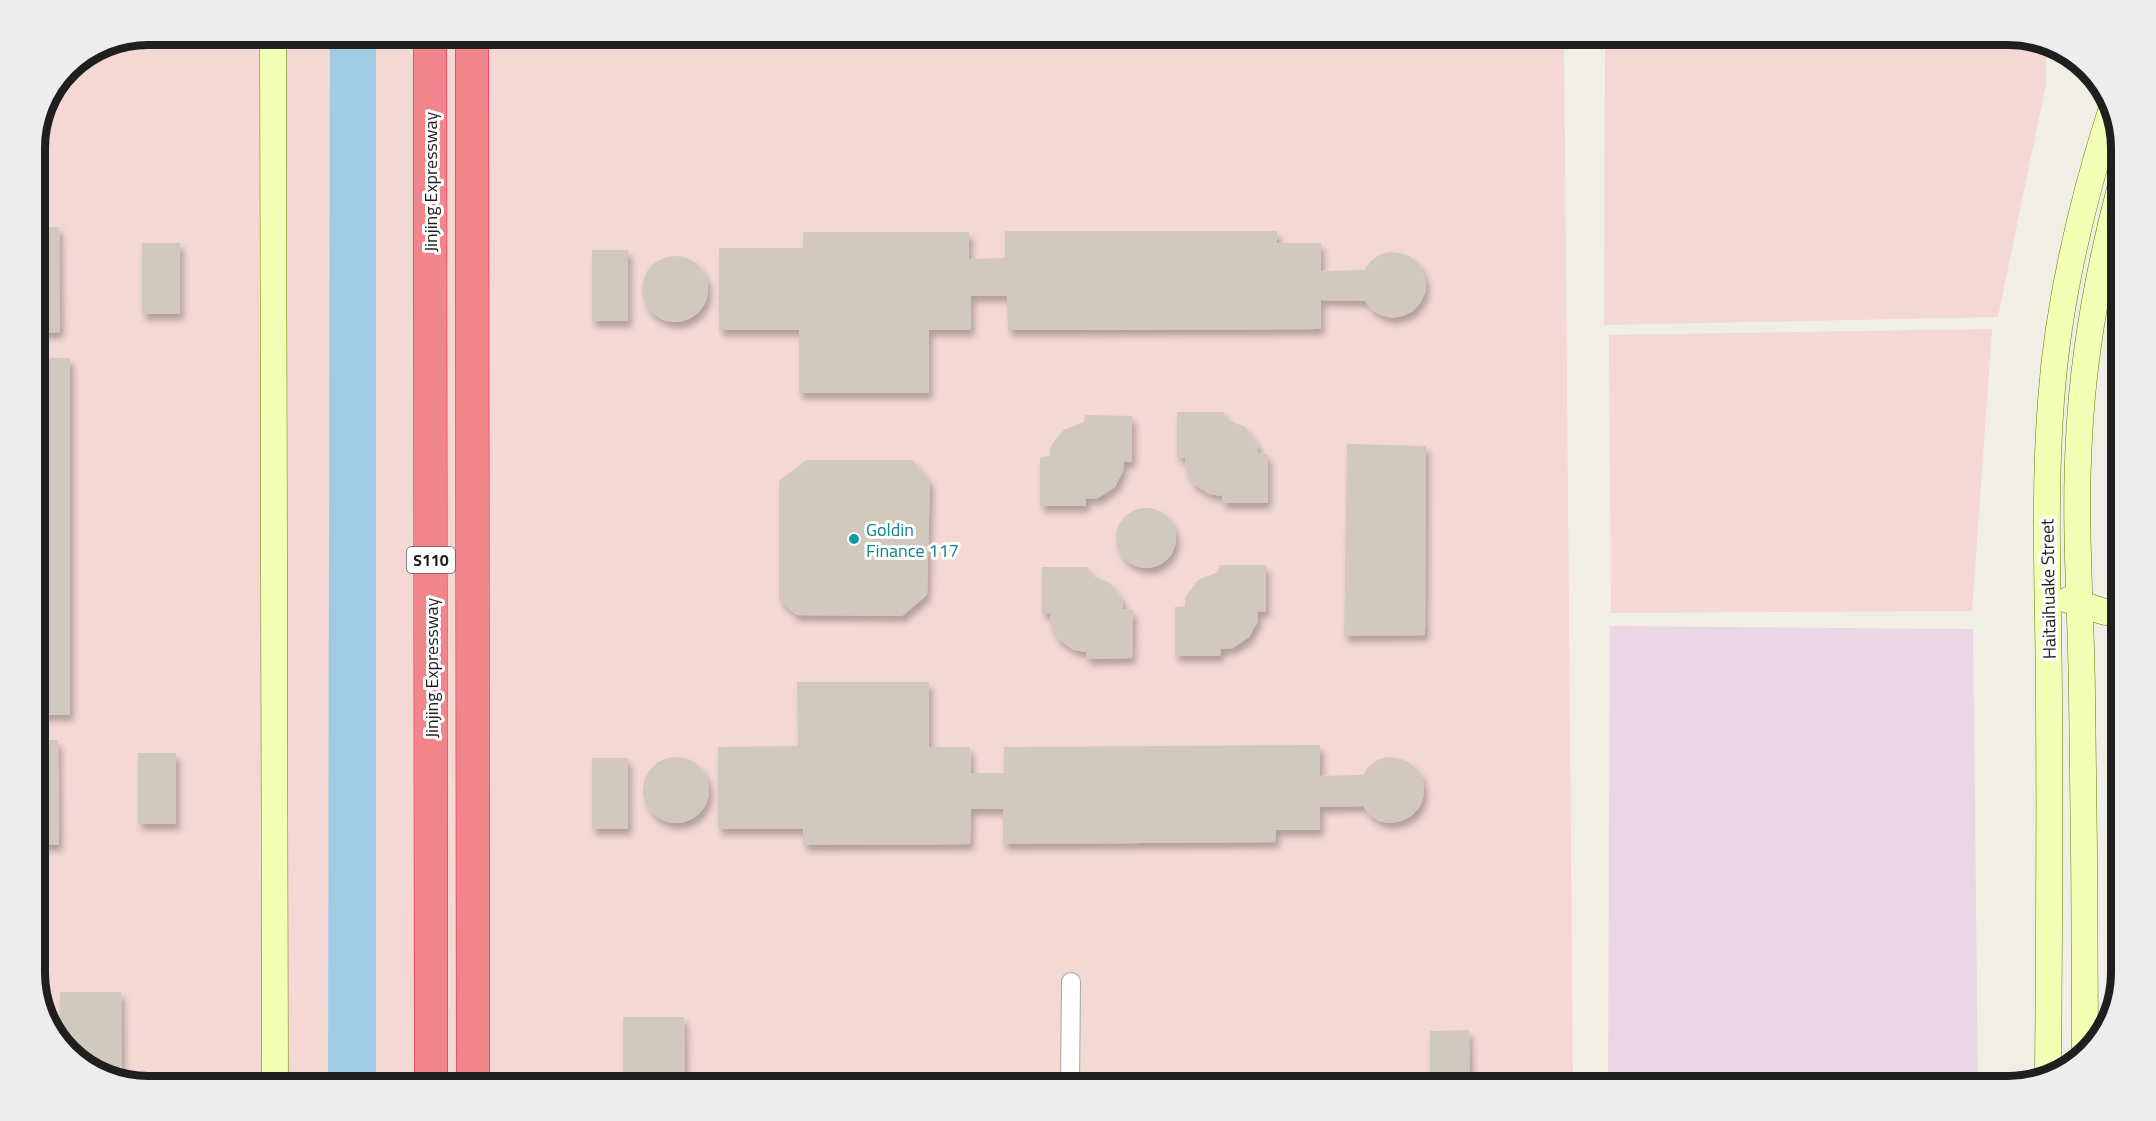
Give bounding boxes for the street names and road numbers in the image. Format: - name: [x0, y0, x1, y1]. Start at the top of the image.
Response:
- street label: Jinjing Expressway: [417, 112, 444, 252]
- street label: Haitaihuake Street: [2033, 518, 2063, 659]
- road number: S110: [407, 547, 455, 573]
- street label: Jinjing Expressway: [418, 598, 445, 738]

